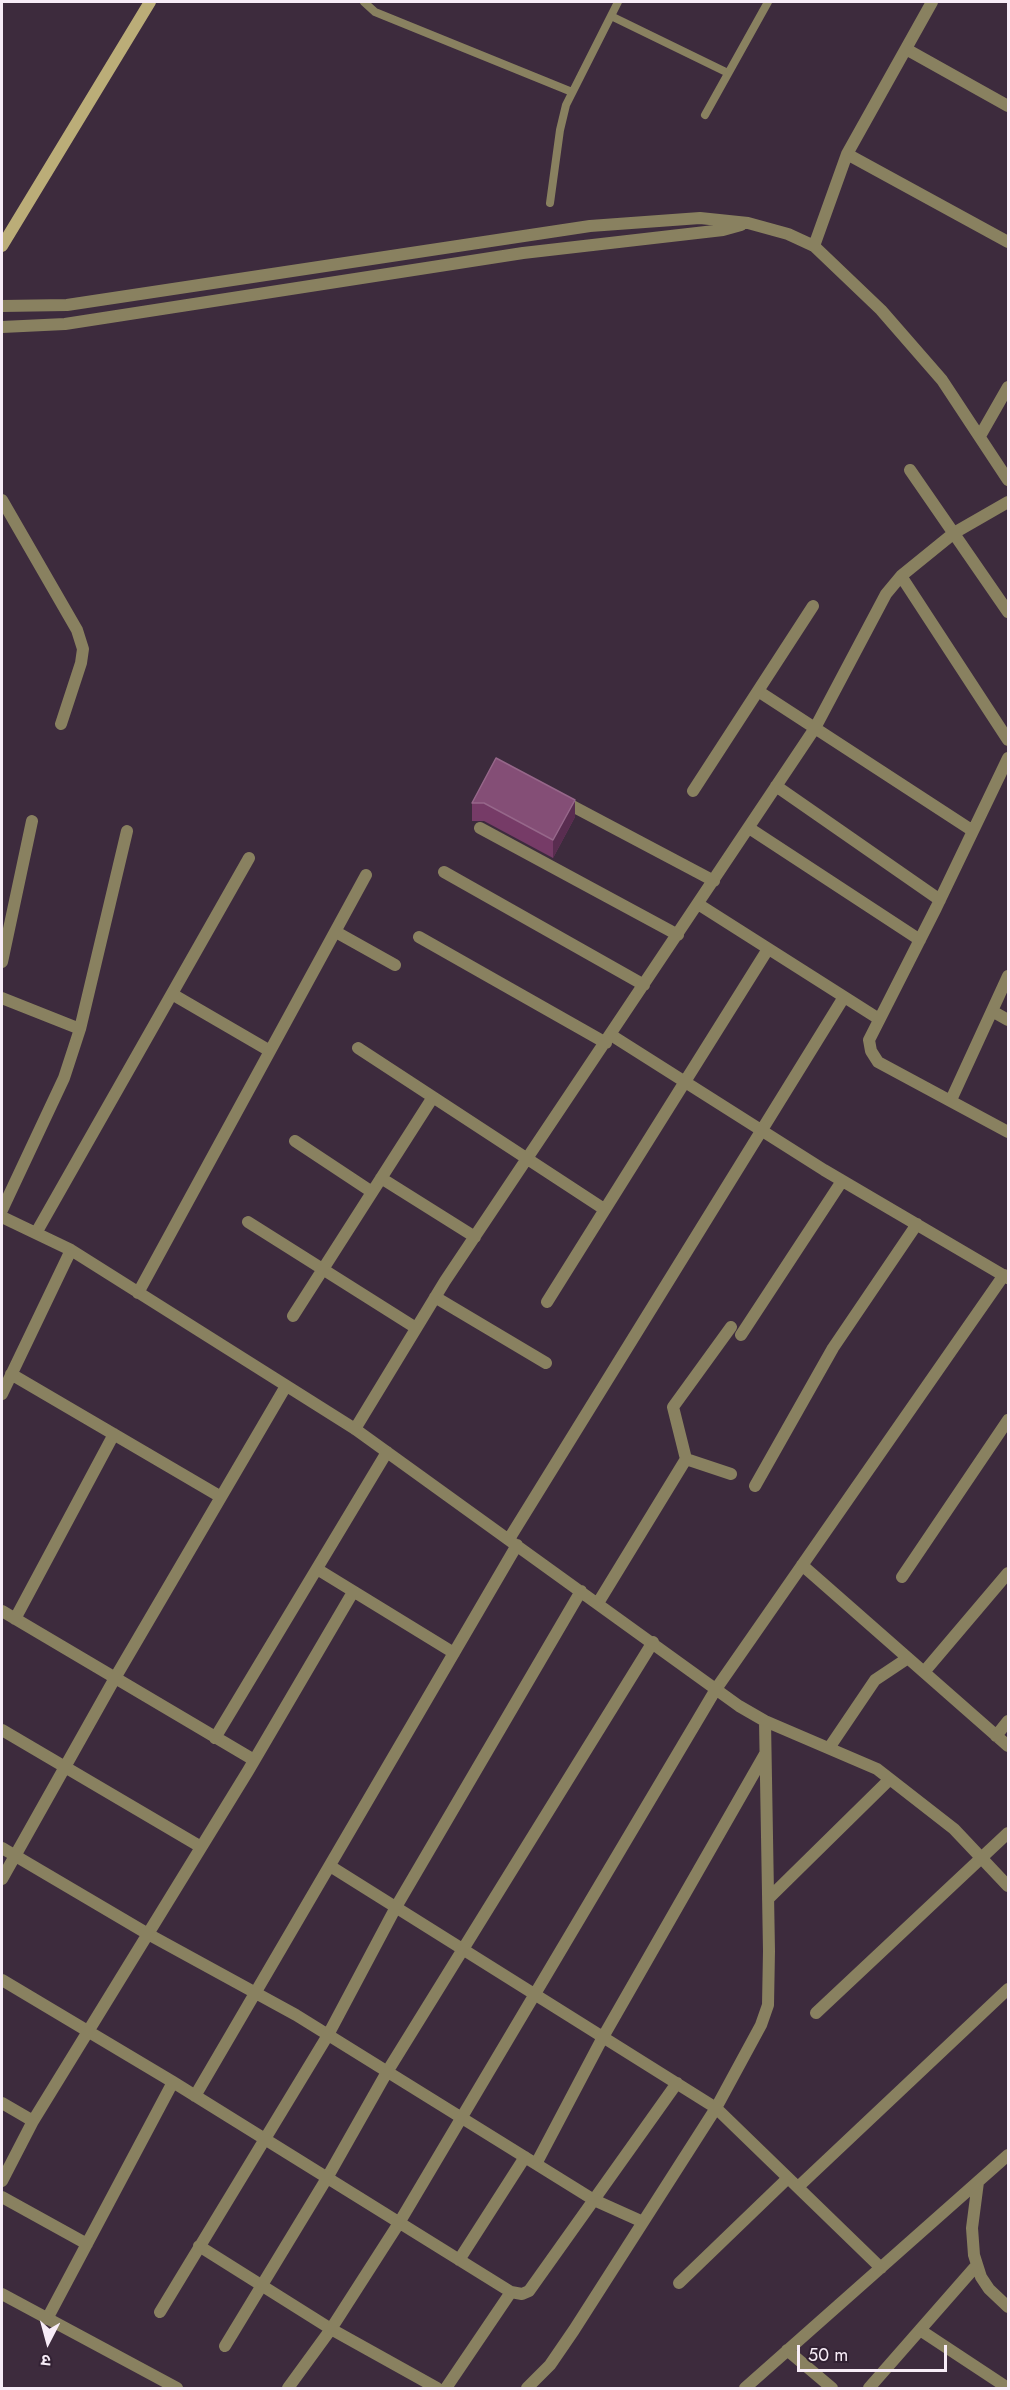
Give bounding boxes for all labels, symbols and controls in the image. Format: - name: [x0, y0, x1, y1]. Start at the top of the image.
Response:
- north arrow: [18, 2312, 78, 2372]
- scale bar: [800, 2333, 950, 2371]
- text: 50 m: [808, 2342, 848, 2368]
- text: उ: [40, 2348, 52, 2372]

